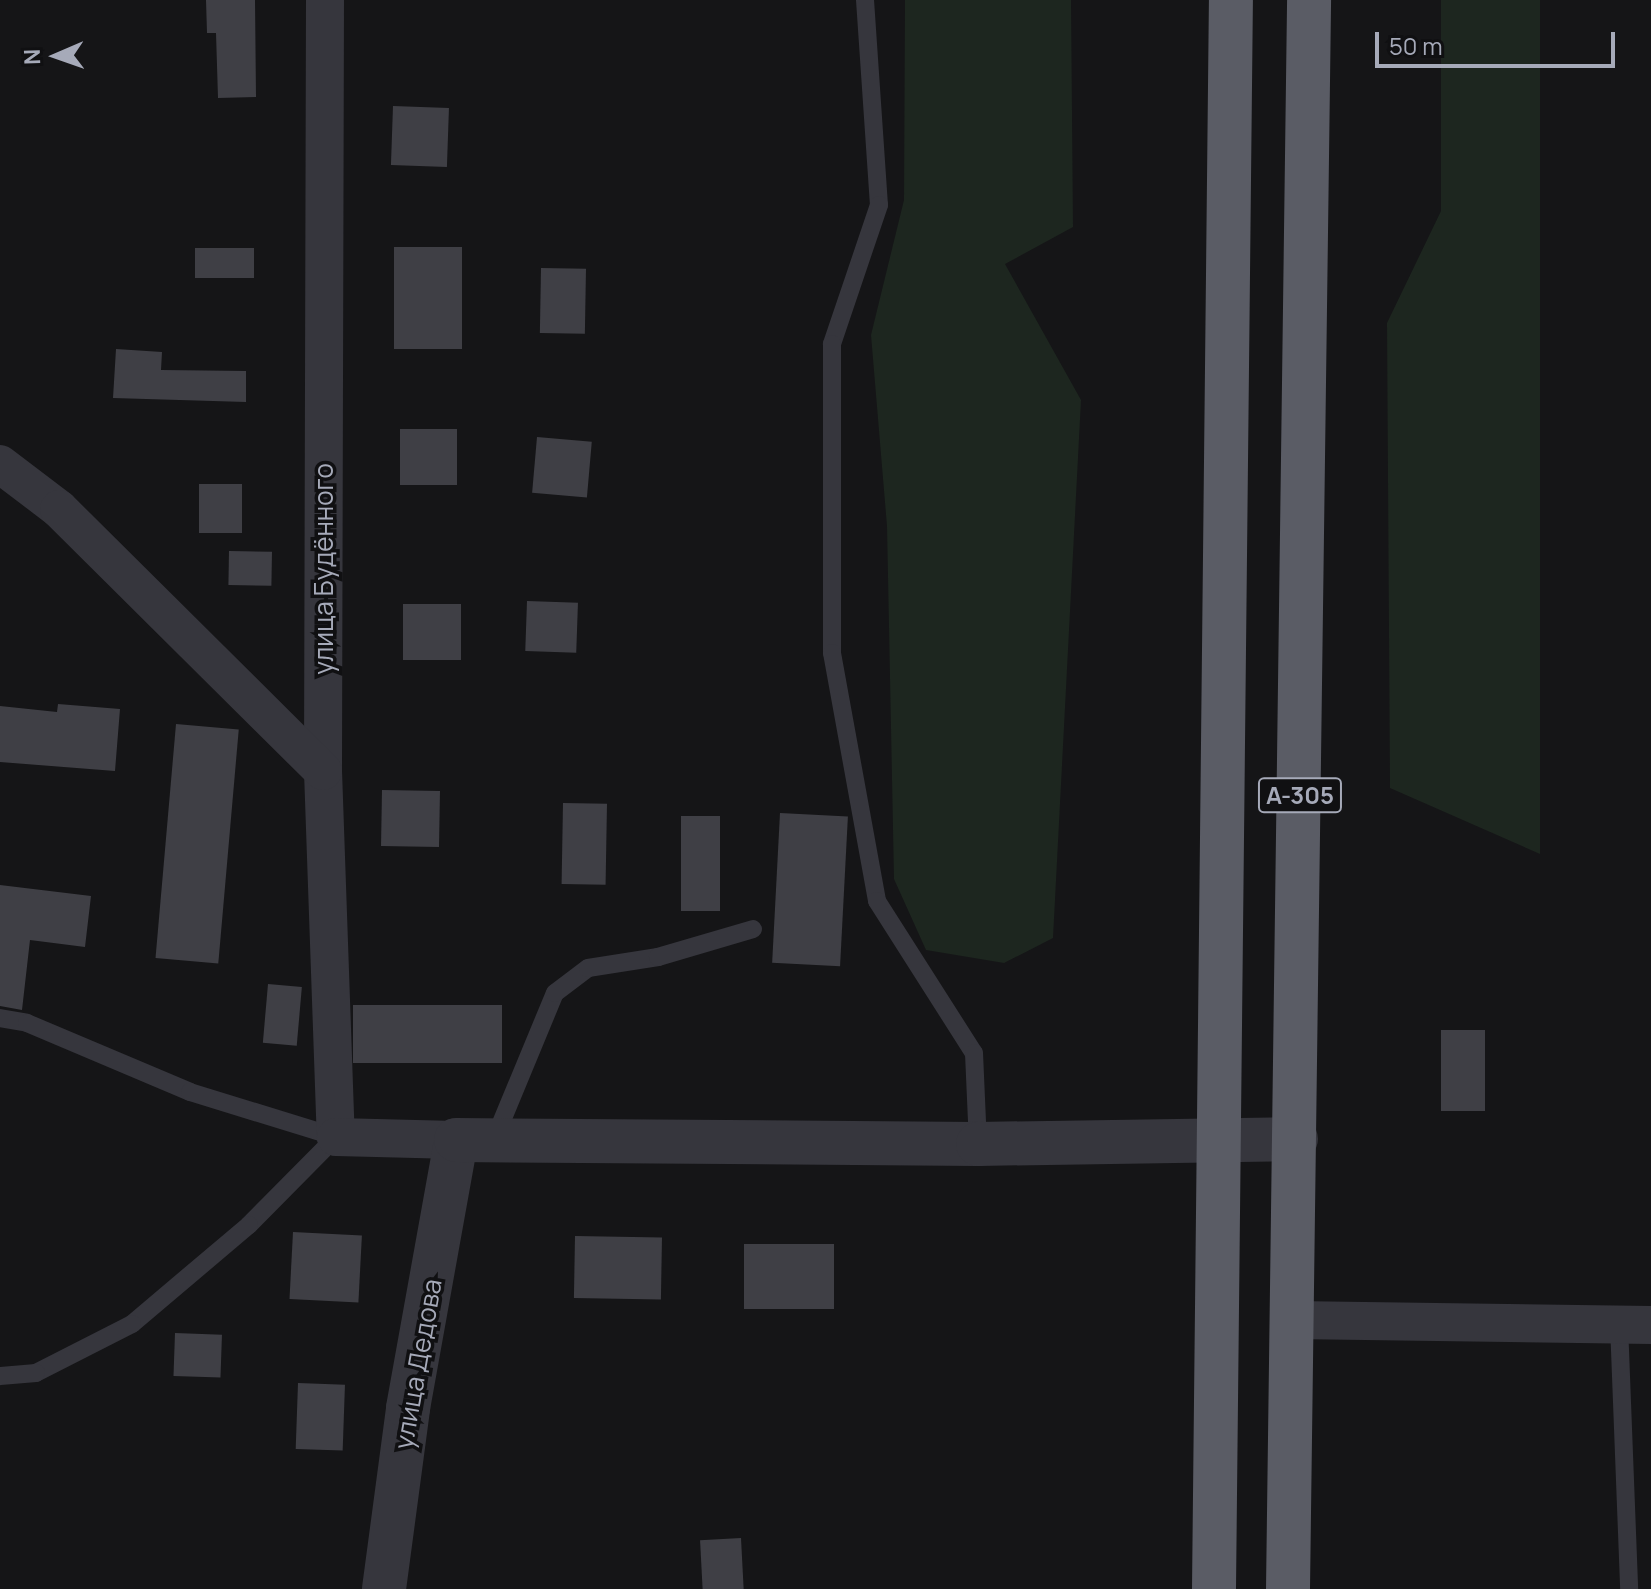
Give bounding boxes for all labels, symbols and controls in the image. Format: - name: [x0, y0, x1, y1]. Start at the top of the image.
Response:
- north arrow: [16, 16, 96, 96]
- scale bar: [1379, 16, 1619, 66]
- text: 50 m: [1389, 29, 1443, 62]
- text: N: [17, 48, 47, 65]
- street label: улица Будённого: [308, 463, 340, 675]
- road number: А-305: [1256, 775, 1344, 815]
- street label: улица Дедова: [388, 1276, 448, 1452]

